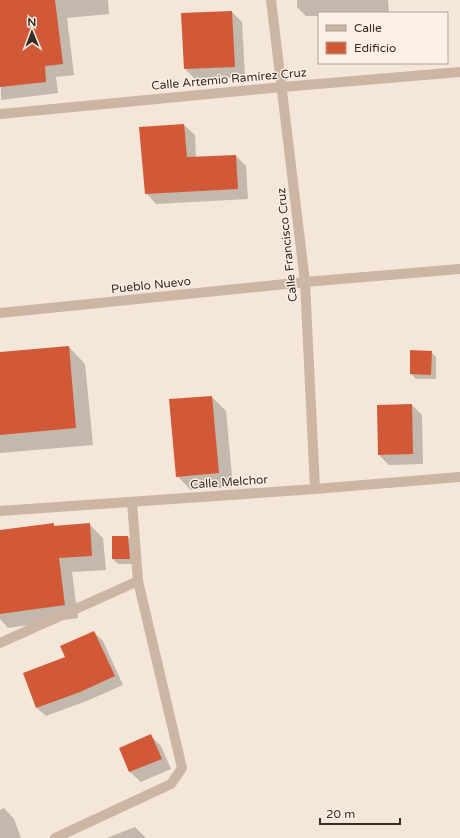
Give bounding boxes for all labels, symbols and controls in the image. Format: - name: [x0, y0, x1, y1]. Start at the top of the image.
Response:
- north arrow: [12, 12, 52, 52]
- legend: [318, 12, 448, 64]
- text: N: [27, 16, 36, 29]
- text: Calle: [354, 21, 382, 35]
- text: Edificio: [354, 41, 396, 55]
- street label: Calle Artemio Ramírez Cruz: [151, 65, 307, 93]
- street label: Calle Francisco Cruz: [274, 187, 300, 303]
- street label: Pueblo Nuevo: [110, 274, 192, 296]
- street label: Calle Melchor: [190, 472, 269, 492]
- scale bar: [320, 800, 400, 826]
- text: 20 m: [326, 807, 355, 821]

